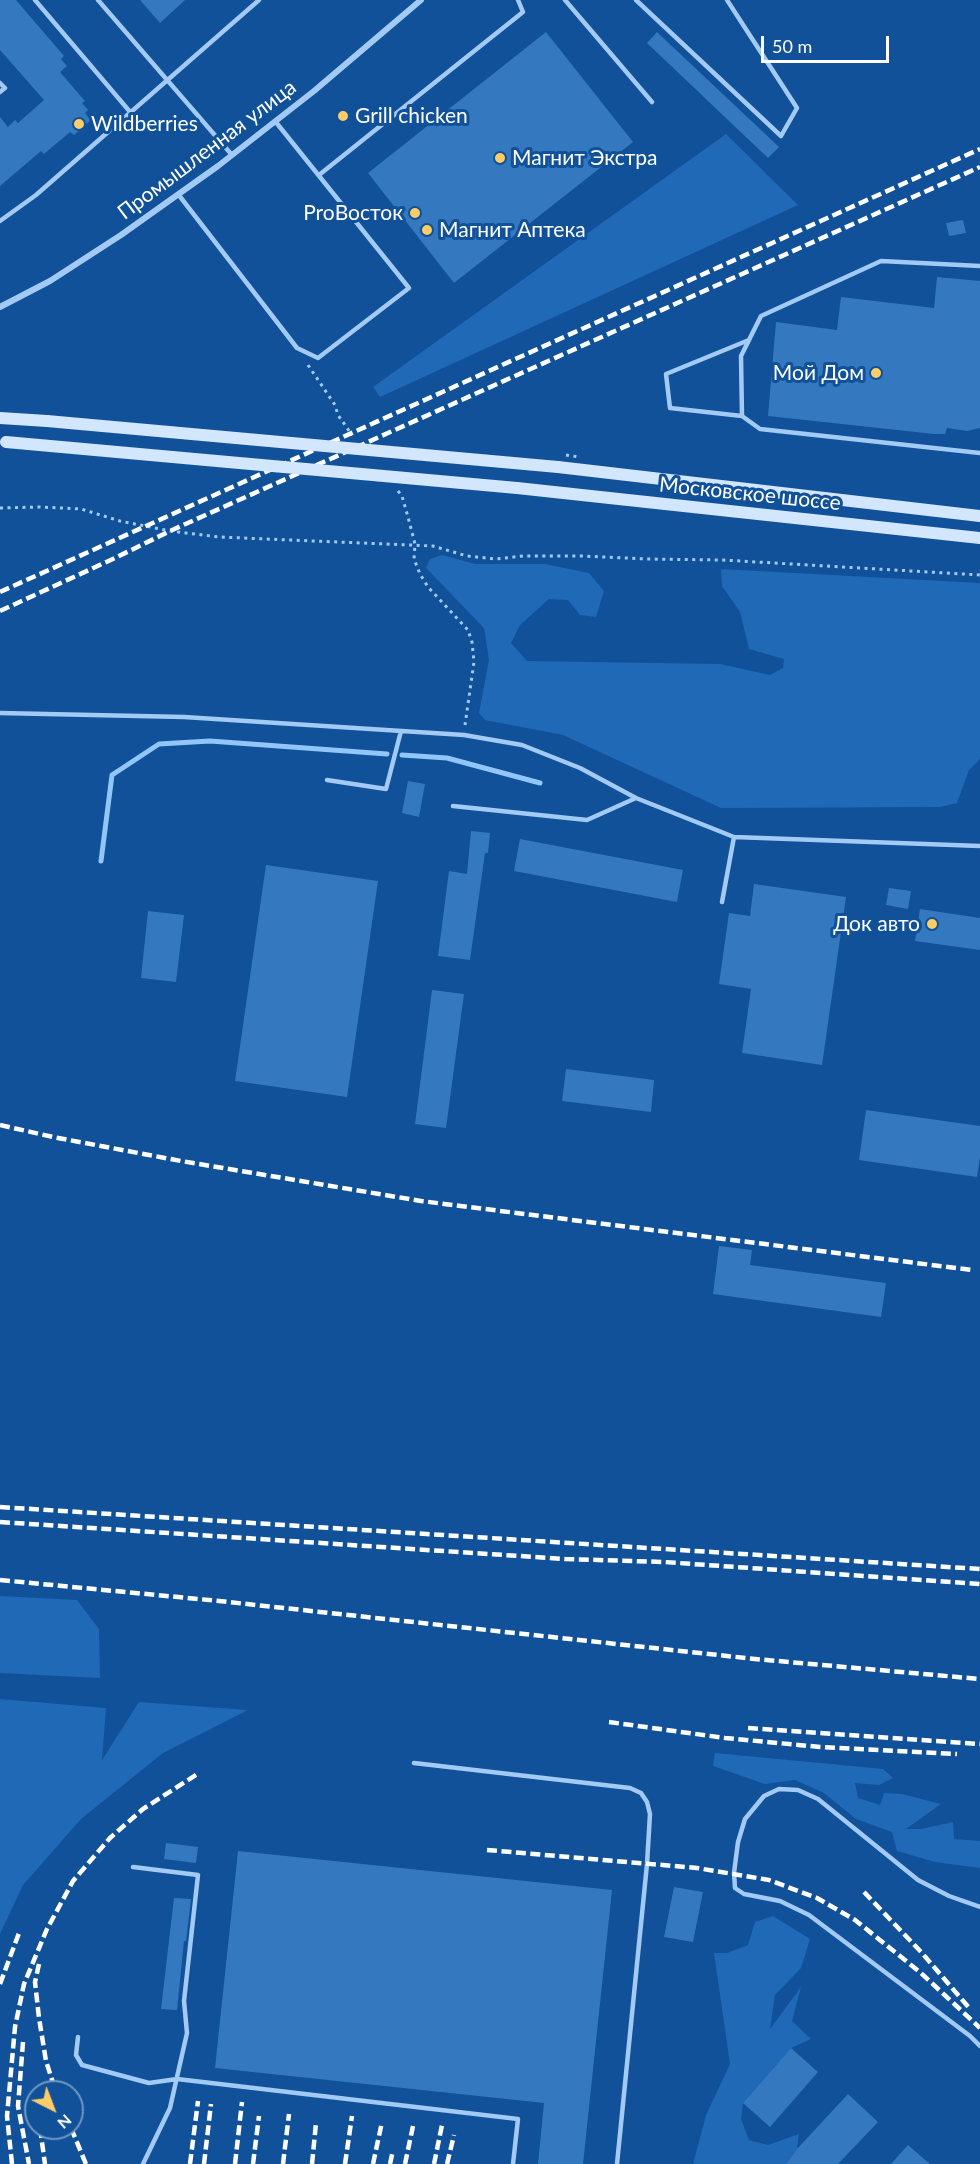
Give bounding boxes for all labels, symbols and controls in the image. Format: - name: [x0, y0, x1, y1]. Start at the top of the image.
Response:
- scale bar: [764, 24, 892, 62]
- text: 50 m: [772, 35, 812, 57]
- street label: Промышленная улица: [113, 75, 301, 225]
- place label: Grill chicken: [355, 103, 468, 129]
- marker: Grill chicken: [336, 109, 350, 123]
- place label: Wildberries: [91, 111, 198, 137]
- marker: Wildberries: [72, 117, 86, 131]
- place label: Магнит Экстра: [512, 145, 657, 171]
- marker: Магнит Экстра: [493, 151, 507, 165]
- place label: ProВосток: [303, 200, 403, 226]
- marker: ProВосток: [408, 206, 422, 220]
- place label: Магнит Аптека: [439, 217, 586, 243]
- marker: Магнит Аптека: [420, 223, 434, 237]
- place label: Мой Дом: [773, 360, 864, 386]
- marker: Мой Дом: [869, 366, 883, 380]
- street label: Московское шоссе: [658, 472, 842, 516]
- place label: Док авто: [833, 911, 920, 937]
- marker: Док авто: [925, 917, 939, 931]
- north arrow: [24, 2080, 84, 2140]
- text: N: [54, 2111, 76, 2133]

